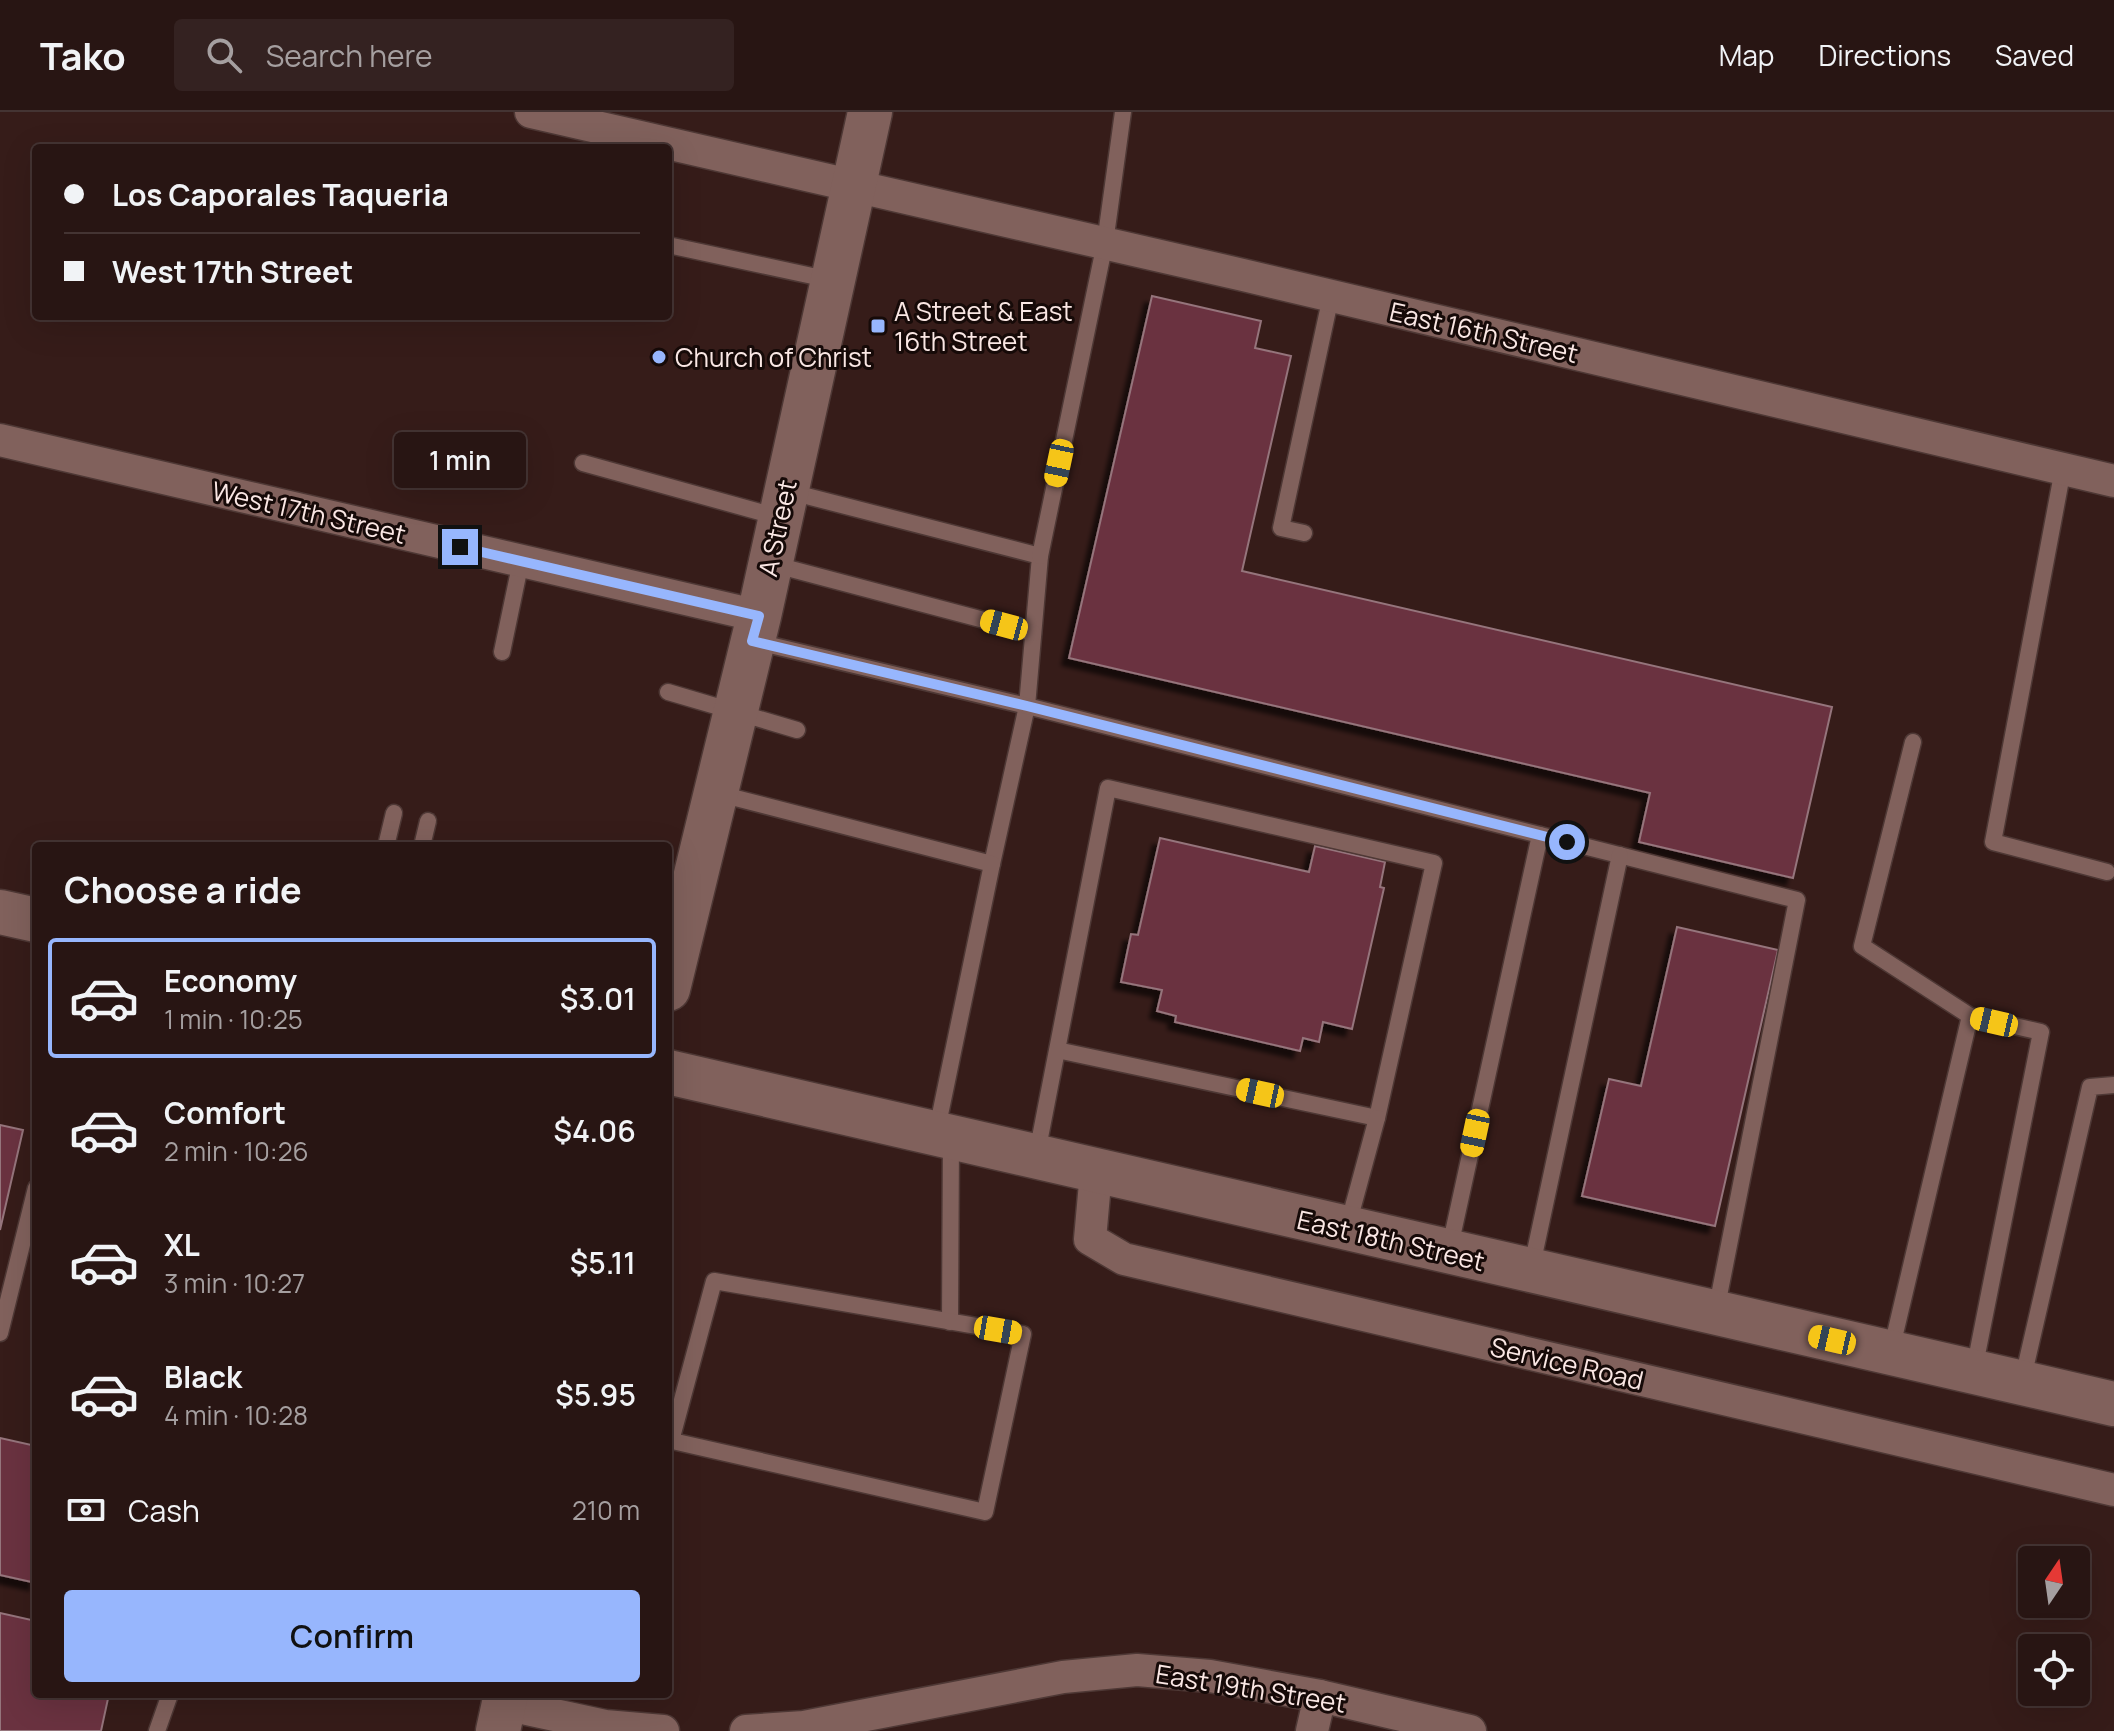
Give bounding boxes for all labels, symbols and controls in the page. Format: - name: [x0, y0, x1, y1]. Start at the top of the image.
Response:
- search box: [174, 19, 734, 91]
- text: Tako: [40, 29, 126, 81]
- icon: search: [202, 33, 246, 77]
- text: Search here: [266, 35, 433, 76]
- text: Map: [1719, 36, 1774, 74]
- text: Directions: [1818, 36, 1951, 74]
- text: Saved: [1995, 36, 2074, 74]
- text: Los Caporales Taqueria: [112, 174, 449, 215]
- text: West 17th Street: [112, 251, 353, 292]
- place label: A Street & East 16th Street: [894, 293, 1073, 359]
- street label: East 16th Street: [1386, 293, 1582, 371]
- marker: A Street & East 16th Street: [869, 317, 887, 335]
- place label: Church of Christ: [675, 339, 872, 375]
- marker: Church of Christ: [650, 348, 668, 366]
- callout: 1 min: [394, 431, 526, 487]
- car: [1042, 437, 1076, 489]
- text: 1 min: [429, 442, 491, 478]
- street label: West 17th Street: [209, 472, 409, 552]
- street label: A Street: [749, 476, 805, 580]
- route end: [442, 529, 478, 565]
- car: [978, 607, 1030, 643]
- route start: [1549, 824, 1585, 860]
- text: Choose a ride: [64, 865, 302, 914]
- text: Economy: [164, 960, 297, 1001]
- icon: car: [68, 962, 140, 1034]
- text: $3.01: [560, 978, 636, 1019]
- text: 1 min · 10:25: [164, 1001, 303, 1037]
- car: [1968, 1005, 2020, 1039]
- car: [1234, 1076, 1286, 1110]
- text: Comfort: [164, 1092, 286, 1133]
- icon: car: [68, 1094, 140, 1166]
- car: [1458, 1107, 1492, 1159]
- text: $4.06: [554, 1110, 636, 1151]
- text: 2 min · 10:26: [164, 1133, 309, 1169]
- street label: East 18th Street: [1294, 1201, 1488, 1279]
- text: XL: [164, 1224, 200, 1265]
- icon: car: [68, 1226, 140, 1298]
- text: $5.11: [570, 1242, 636, 1283]
- text: 3 min · 10:27: [164, 1265, 305, 1301]
- car: [972, 1314, 1024, 1346]
- car: [1806, 1323, 1858, 1357]
- street label: Service Road: [1487, 1328, 1647, 1398]
- text: Black: [164, 1356, 242, 1397]
- icon: car: [68, 1358, 140, 1430]
- text: $5.95: [555, 1374, 636, 1415]
- text: 4 min · 10:28: [164, 1397, 308, 1433]
- icon: cash: [64, 1488, 108, 1532]
- text: Cash: [128, 1490, 200, 1531]
- text: 210 m: [572, 1492, 640, 1528]
- north arrow: [2018, 1546, 2090, 1618]
- map controls: [2018, 1546, 2090, 1706]
- button: Confirm: [64, 1590, 640, 1682]
- button: locate: [2018, 1634, 2090, 1706]
- street label: East 19th Street: [1153, 1655, 1349, 1721]

